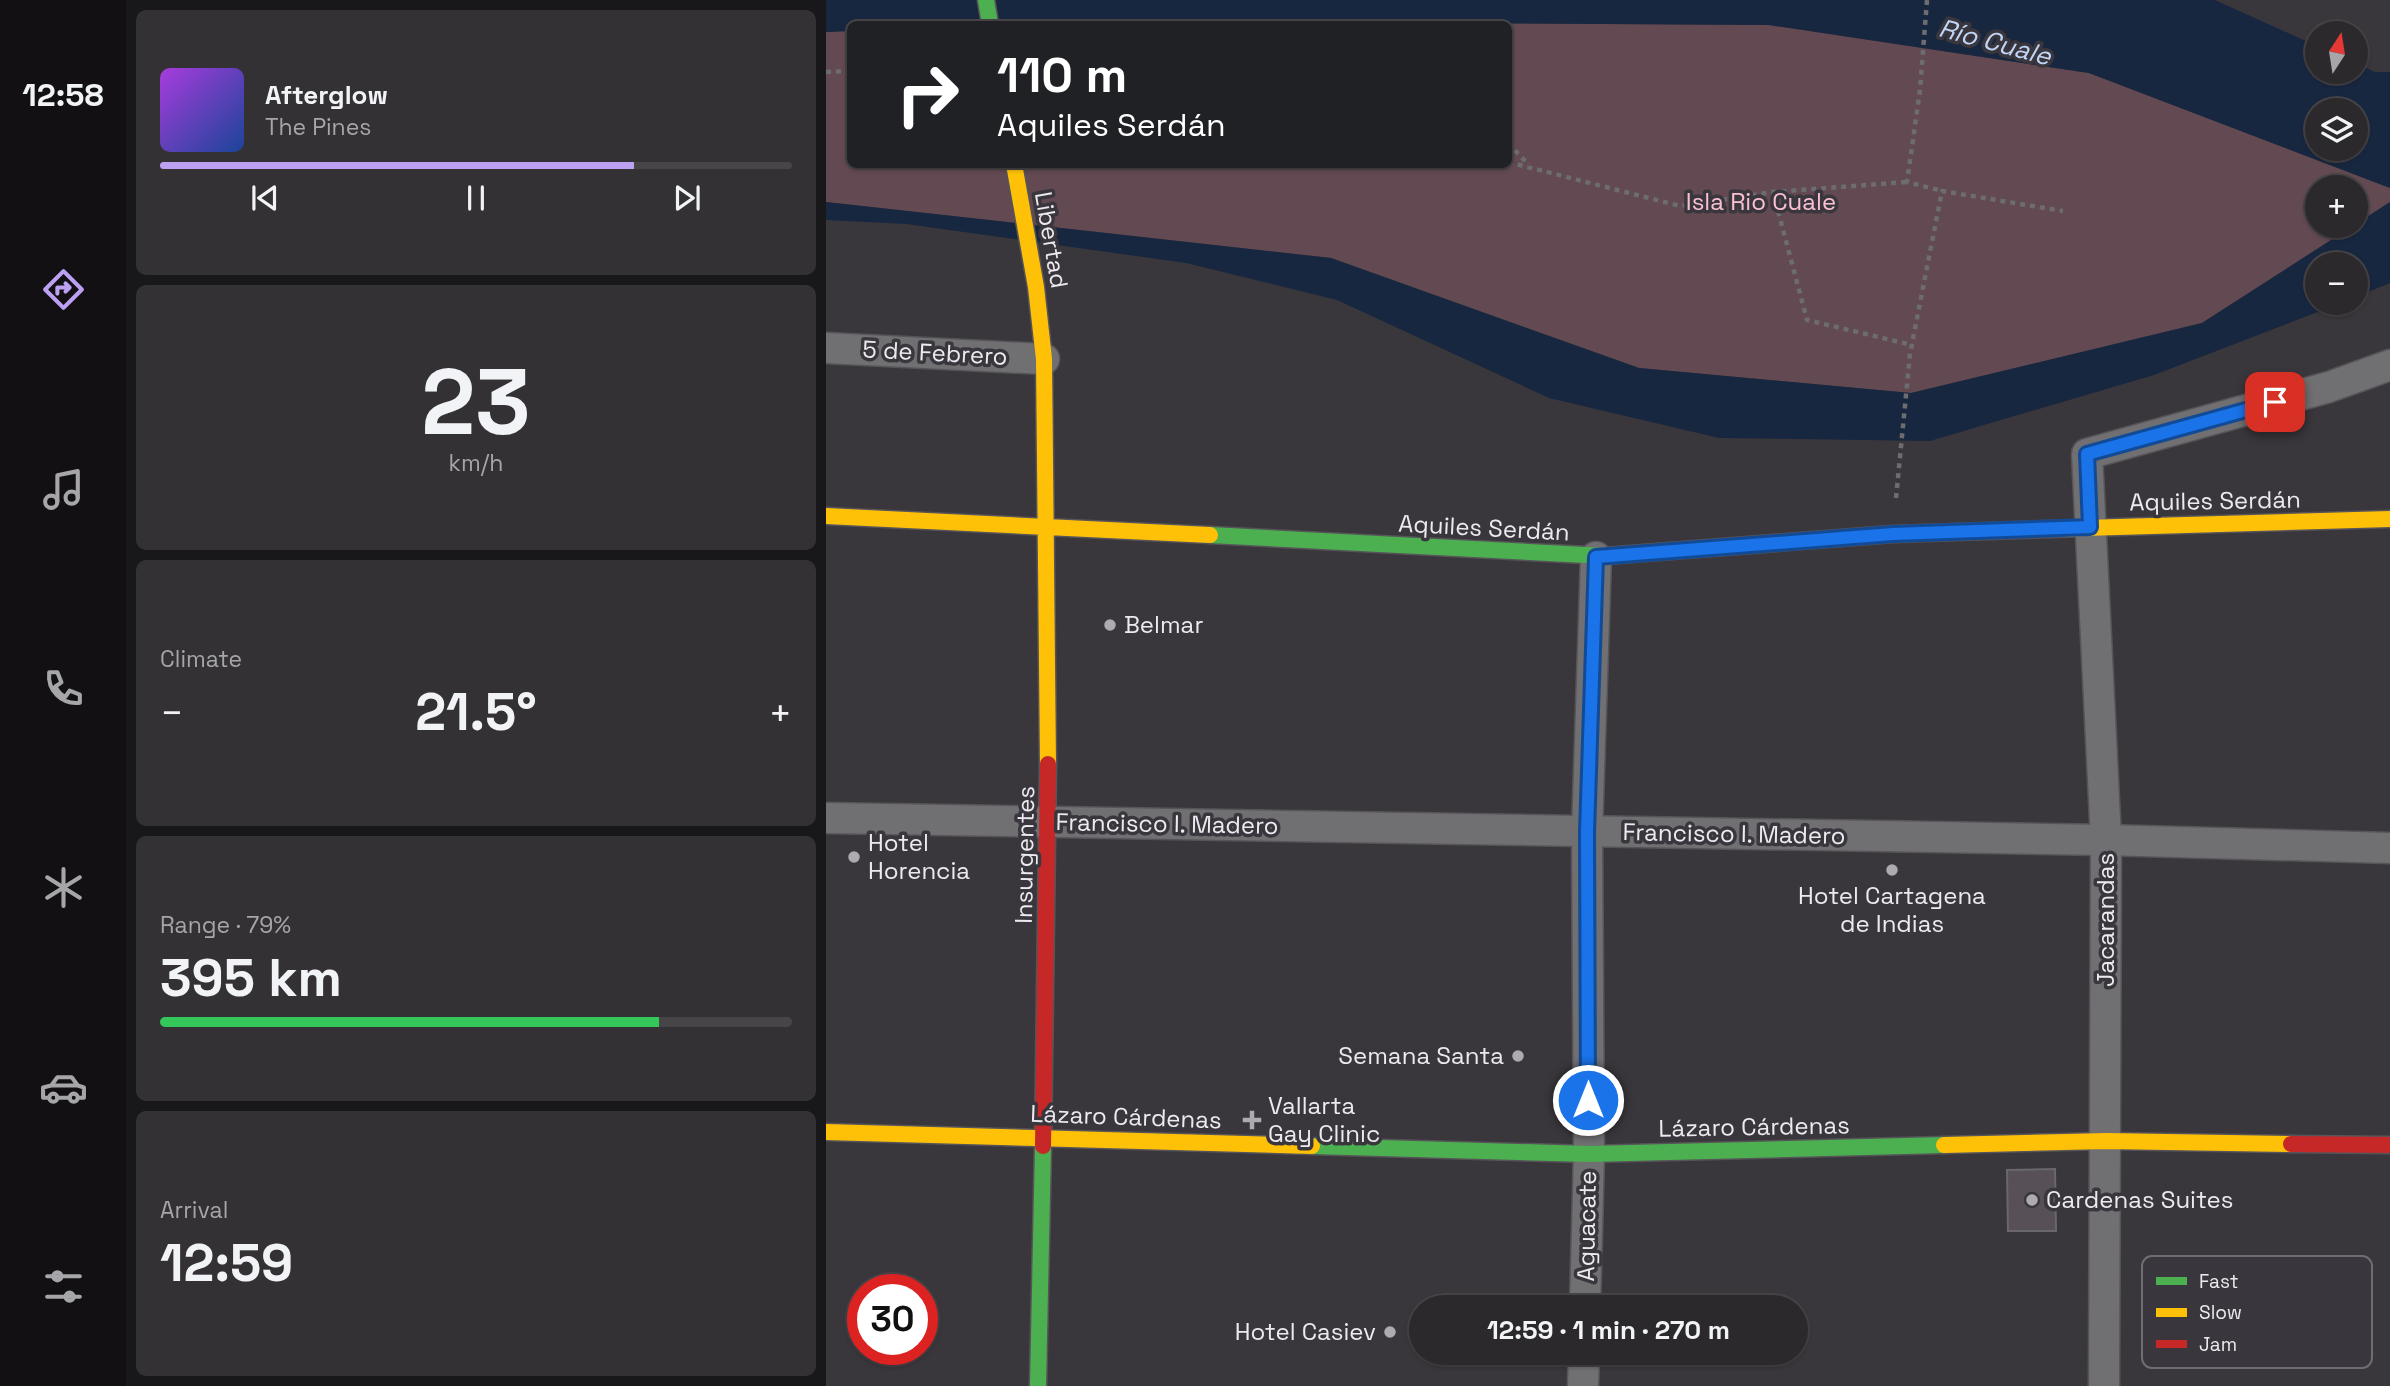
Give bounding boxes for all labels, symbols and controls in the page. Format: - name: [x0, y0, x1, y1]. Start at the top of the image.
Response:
- water label: Río Cuale: [1935, 11, 2056, 74]
- north arrow: [2305, 21, 2368, 84]
- map controls: [2305, 21, 2368, 315]
- text: 110 m: [997, 44, 1127, 106]
- icon: right: [882, 49, 973, 140]
- text: 12:58: [22, 75, 104, 115]
- text: Afterglow: [265, 78, 388, 112]
- button: layers: [2305, 98, 2368, 161]
- text: Aquiles Serdán: [997, 105, 1226, 145]
- text: The Pines: [265, 112, 371, 142]
- button: +: [2305, 175, 2368, 238]
- icon: previous: [246, 179, 284, 217]
- icon: pause: [457, 179, 495, 217]
- icon: next: [668, 179, 706, 217]
- park label: Isla Rio Cuale: [1686, 186, 1836, 217]
- street label: Libertad: [1028, 189, 1075, 291]
- button: −: [2305, 252, 2368, 315]
- icon: directions: [39, 265, 88, 314]
- street label: 5 de Febrero: [862, 333, 1008, 372]
- text: 23: [421, 344, 531, 461]
- pin: [2245, 372, 2305, 432]
- icon: arrive: [2256, 383, 2294, 421]
- text: km/h: [449, 448, 503, 478]
- icon: music: [39, 465, 88, 514]
- street label: Aquiles Serdán: [2129, 484, 2301, 517]
- street label: Aquiles Serdán: [1398, 508, 1570, 547]
- place label: Belmar: [1124, 609, 1203, 640]
- marker: Belmar: [1102, 617, 1118, 633]
- text: Climate: [160, 644, 242, 674]
- icon: phone: [39, 664, 88, 713]
- text: 21.5°: [415, 679, 537, 745]
- text: −: [160, 689, 184, 737]
- text: +: [768, 689, 792, 737]
- street label: Insurgentes: [1008, 786, 1041, 924]
- street label: Francisco I. Madero: [1055, 806, 1279, 841]
- street label: Francisco I. Madero: [1622, 816, 1846, 851]
- place label: Hotel Horencia: [868, 827, 970, 886]
- marker: Hotel Horencia: [846, 849, 862, 865]
- street label: Jacarandas: [2090, 853, 2121, 987]
- marker: Hotel Cartagena de Indias: [1884, 862, 1900, 878]
- icon: climate: [39, 863, 88, 912]
- place label: Hotel Cartagena de Indias: [1798, 880, 1986, 939]
- text: Range · 79%: [160, 910, 291, 940]
- text: 395 km: [160, 945, 342, 1011]
- place label: Semana Santa: [1338, 1040, 1504, 1071]
- marker: Semana Santa: [1510, 1048, 1526, 1064]
- icon: car: [39, 1063, 88, 1112]
- position arrow: [1551, 1063, 1625, 1137]
- place label: Vallarta Gay Clinic: [1268, 1090, 1380, 1149]
- street label: Lázaro Cárdenas: [1030, 1098, 1222, 1135]
- street label: Lázaro Cárdenas: [1658, 1109, 1850, 1144]
- marker: Vallarta Gay Clinic: [1242, 1110, 1262, 1130]
- street label: Aguacate: [1570, 1170, 1603, 1282]
- place label: Cardenas Suites: [2046, 1184, 2233, 1215]
- marker: Cardenas Suites: [2024, 1192, 2040, 1208]
- text: Arrival: [160, 1195, 228, 1225]
- text: 12:59: [160, 1230, 293, 1296]
- legend: [2142, 1256, 2372, 1368]
- icon: filters: [39, 1262, 88, 1311]
- text: Fast: [2199, 1269, 2239, 1294]
- speed limit sign: 30: [847, 1274, 938, 1365]
- text: Slow: [2199, 1300, 2242, 1325]
- text: 12:59 · 1 min · 270 m: [1487, 1313, 1730, 1347]
- place label: Hotel Casiev: [1235, 1316, 1376, 1347]
- marker: Hotel Casiev: [1382, 1324, 1398, 1340]
- text: Jam: [2199, 1332, 2237, 1357]

